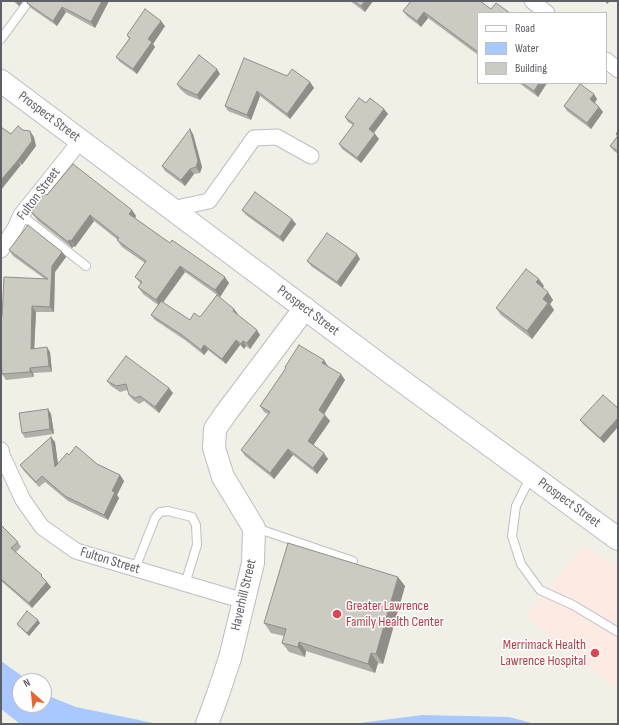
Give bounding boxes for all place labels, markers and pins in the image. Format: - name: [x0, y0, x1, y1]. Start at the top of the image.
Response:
- place label: Greater Lawrence Family Health Center: [346, 598, 444, 630]
- marker: Greater Lawrence Family Health Center: [331, 608, 343, 620]
- place label: Merrimack Health Lawrence Hospital: [500, 637, 586, 670]
- marker: Merrimack Health Lawrence Hospital: [589, 647, 601, 659]

